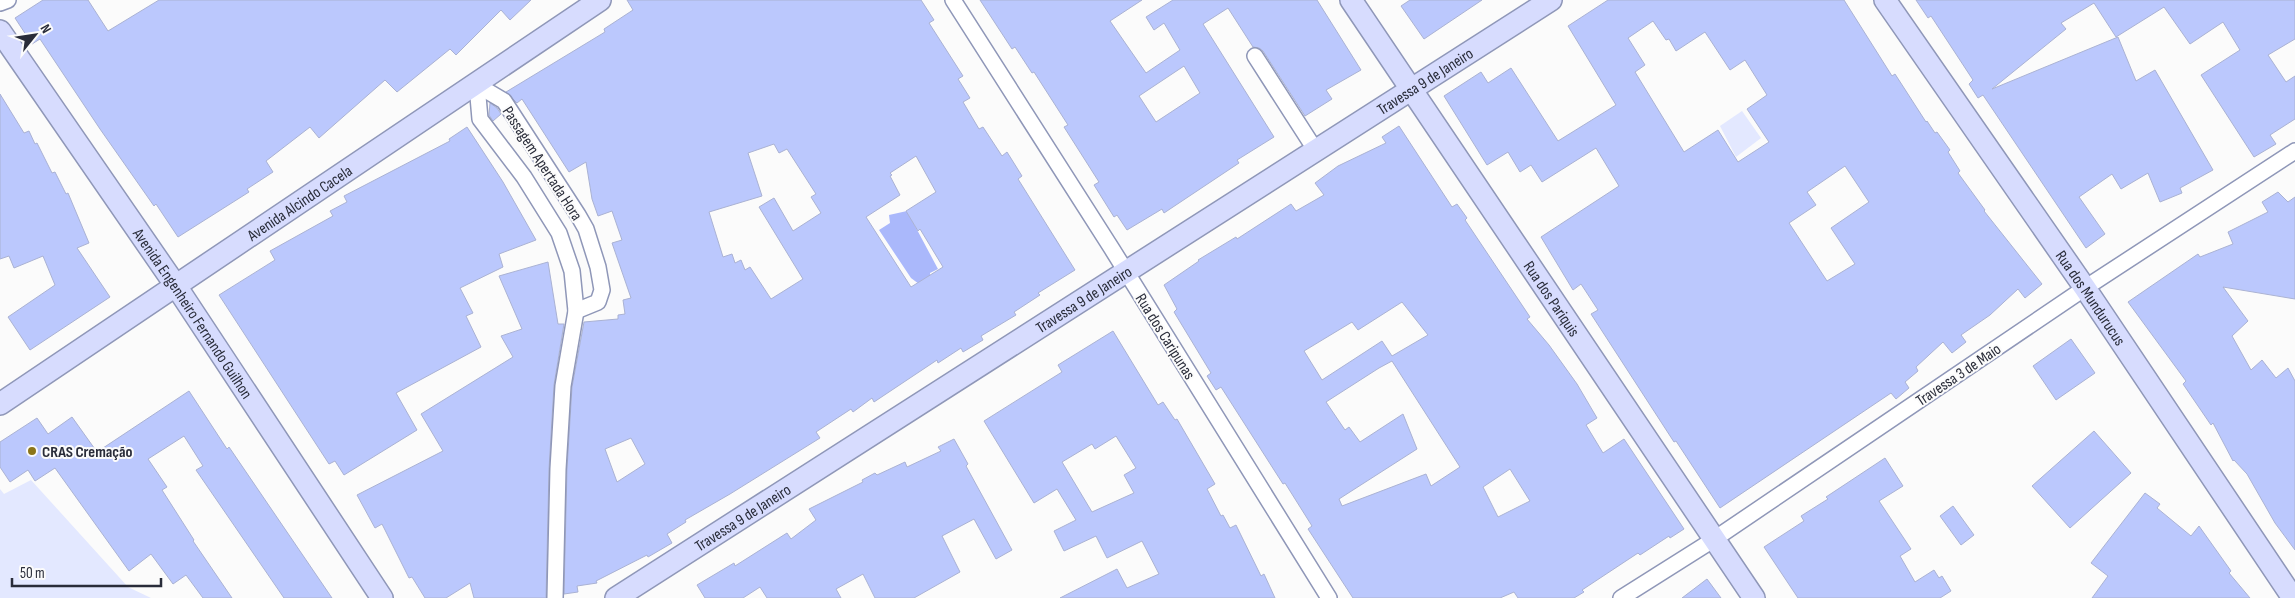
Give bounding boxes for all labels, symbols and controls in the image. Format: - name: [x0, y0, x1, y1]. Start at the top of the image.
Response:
- north arrow: [10, 10, 60, 60]
- text: N: [37, 21, 55, 36]
- street label: Travessa 9 de Janeiro: [1374, 44, 1477, 120]
- street label: Passagem Apertada Hora: [498, 103, 586, 224]
- street label: Avenida Alcindo Cacela: [243, 162, 356, 246]
- street label: Avenida Engenheiro Fernando Guilhon: [128, 224, 256, 403]
- street label: Rua dos Mundurucus: [2051, 247, 2129, 350]
- street label: Rua dos Pariquis: [1519, 258, 1583, 341]
- street label: Travessa 9 de Janeiro: [1033, 263, 1136, 338]
- street label: Rua dos Caripunas: [1131, 290, 1199, 383]
- street label: Travessa 3 de Maio: [1913, 340, 2005, 411]
- place label: CRAS Cremação: [42, 443, 133, 462]
- marker: CRAS Cremação: [26, 445, 38, 457]
- street label: Travessa 9 de Janeiro: [692, 481, 795, 556]
- scale bar: [12, 556, 161, 588]
- text: 50 m: [20, 564, 45, 583]

